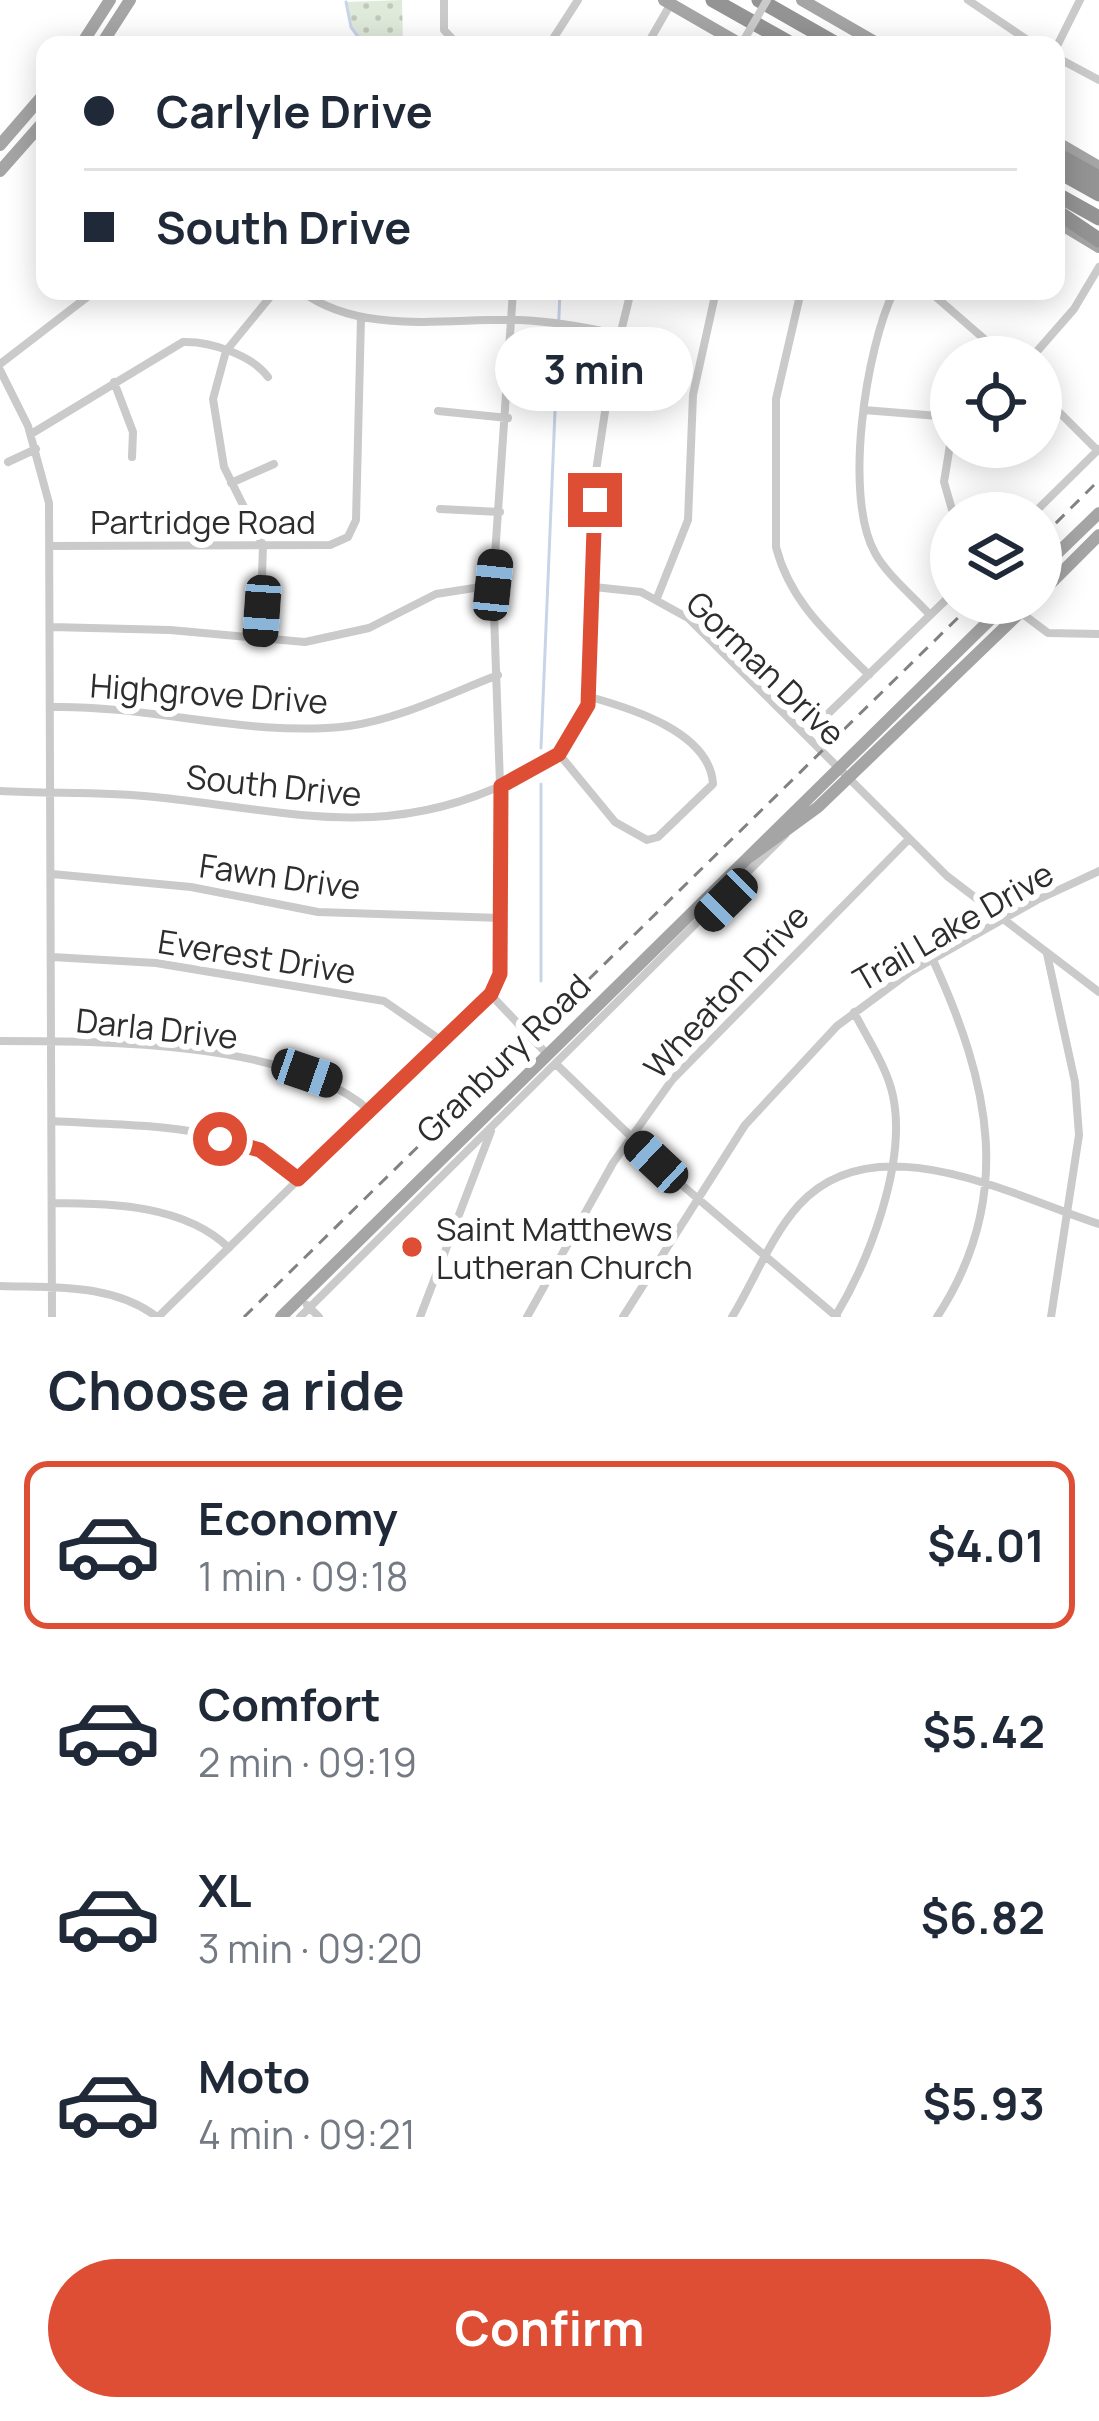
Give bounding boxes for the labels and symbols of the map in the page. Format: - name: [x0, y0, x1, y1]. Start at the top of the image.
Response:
- callout: 3 min: [496, 326, 694, 410]
- route end: [568, 473, 622, 527]
- street label: Partridge Road: [90, 499, 316, 544]
- car: [471, 547, 515, 623]
- car: [242, 574, 282, 648]
- street label: Gorman Drive: [677, 581, 855, 755]
- street label: Highgrove Drive: [88, 662, 330, 724]
- street label: South Drive: [184, 753, 364, 817]
- street label: Fawn Drive: [197, 842, 363, 910]
- street label: Trail Lake Drive: [845, 851, 1061, 1001]
- car: [688, 862, 764, 938]
- street label: Wheaton Drive: [633, 894, 819, 1088]
- street label: Everest Drive: [155, 918, 359, 994]
- street label: Granbury Road: [406, 964, 600, 1152]
- street label: Darla Drive: [74, 997, 240, 1059]
- car: [267, 1044, 347, 1102]
- route start: [193, 1112, 247, 1166]
- car: [617, 1124, 695, 1200]
- place label: Saint Matthews Lutheran Church: [436, 1206, 693, 1289]
- marker: Saint Matthews Lutheran Church: [399, 1234, 425, 1260]

